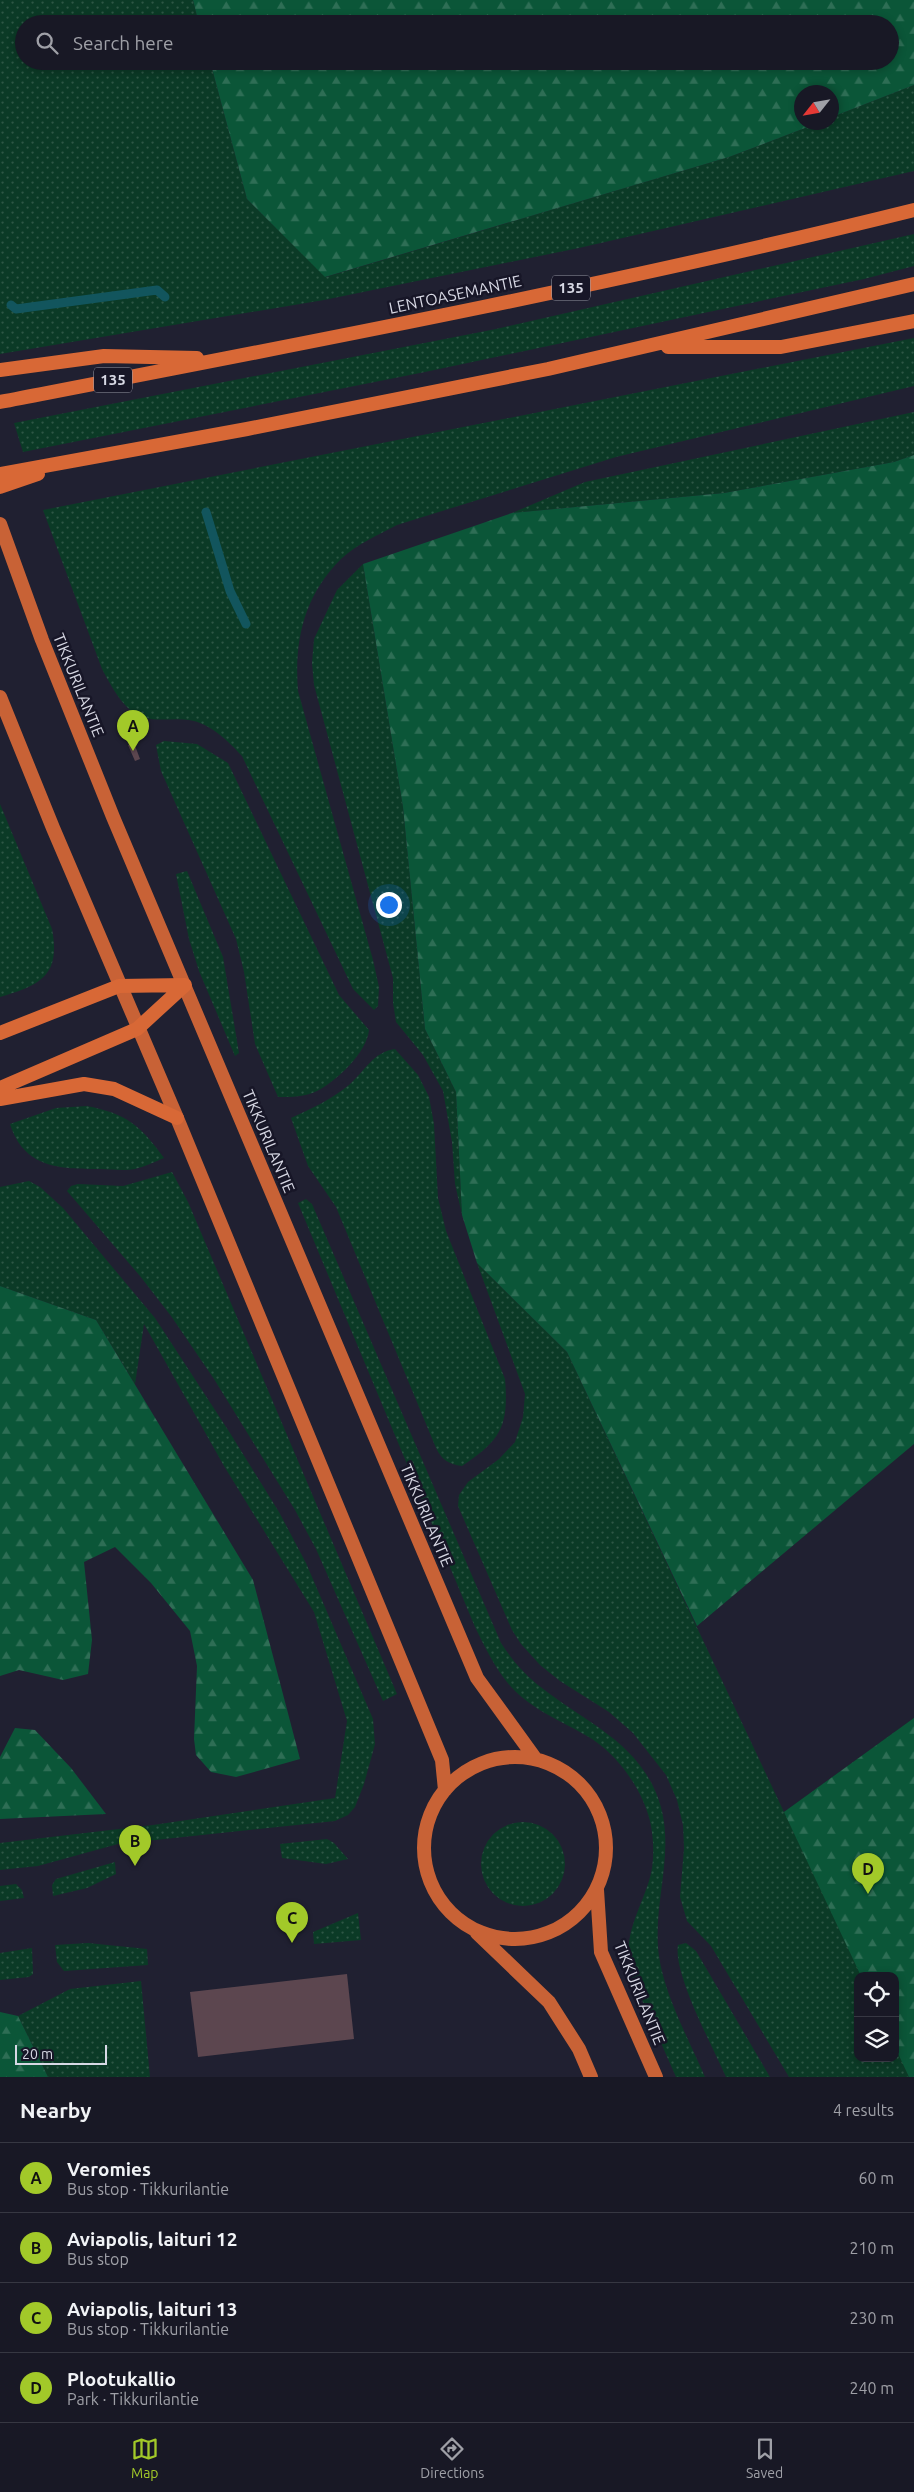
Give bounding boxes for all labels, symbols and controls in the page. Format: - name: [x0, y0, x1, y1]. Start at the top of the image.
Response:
- search box: [15, 15, 899, 70]
- icon: search: [33, 29, 61, 57]
- text: Search here: [73, 32, 173, 54]
- north arrow: [794, 85, 839, 130]
- street label: LENTOASEMANTIE: [387, 271, 523, 317]
- road number: 135: [552, 276, 590, 300]
- road number: 135: [94, 368, 132, 392]
- street label: TIKKURILANTIE: [50, 631, 108, 739]
- pin: A: [117, 710, 149, 751]
- your location: [376, 892, 402, 918]
- street label: TIKKURILANTIE: [239, 1087, 299, 1195]
- street label: TIKKURILANTIE: [397, 1461, 457, 1569]
- pin: B: [119, 1825, 151, 1866]
- pin: D: [852, 1853, 884, 1894]
- pin: C: [276, 1902, 308, 1943]
- street label: TIKKURILANTIE: [611, 1939, 669, 2047]
- map controls: [854, 1972, 899, 2062]
- button: locate: [854, 1972, 899, 2017]
- button: layers: [854, 2017, 899, 2062]
- scale bar: [15, 2042, 108, 2065]
- text: 20 m: [22, 2046, 53, 2062]
- text: Nearby: [20, 2098, 91, 2122]
- text: 4 results: [833, 2101, 894, 2119]
- text: Veromies: [67, 2158, 151, 2180]
- text: A: [30, 2169, 42, 2187]
- text: 60 m: [858, 2169, 894, 2187]
- text: Bus stop · Tikkurilantie: [67, 2180, 229, 2198]
- text: Aviapolis, laituri 12: [67, 2228, 237, 2250]
- text: B: [31, 2239, 41, 2257]
- text: 210 m: [849, 2239, 894, 2257]
- text: Bus stop: [67, 2250, 129, 2268]
- text: Aviapolis, laituri 13: [67, 2298, 237, 2320]
- text: C: [31, 2309, 41, 2327]
- text: 230 m: [849, 2309, 894, 2327]
- text: Bus stop · Tikkurilantie: [67, 2320, 229, 2338]
- text: Plootukallio: [67, 2368, 176, 2390]
- text: D: [30, 2379, 42, 2397]
- text: 240 m: [849, 2379, 894, 2397]
- text: Park · Tikkurilantie: [67, 2390, 199, 2408]
- tab: Map: [131, 2435, 159, 2481]
- tab: Directions: [420, 2435, 484, 2481]
- tab: Saved: [746, 2435, 783, 2481]

